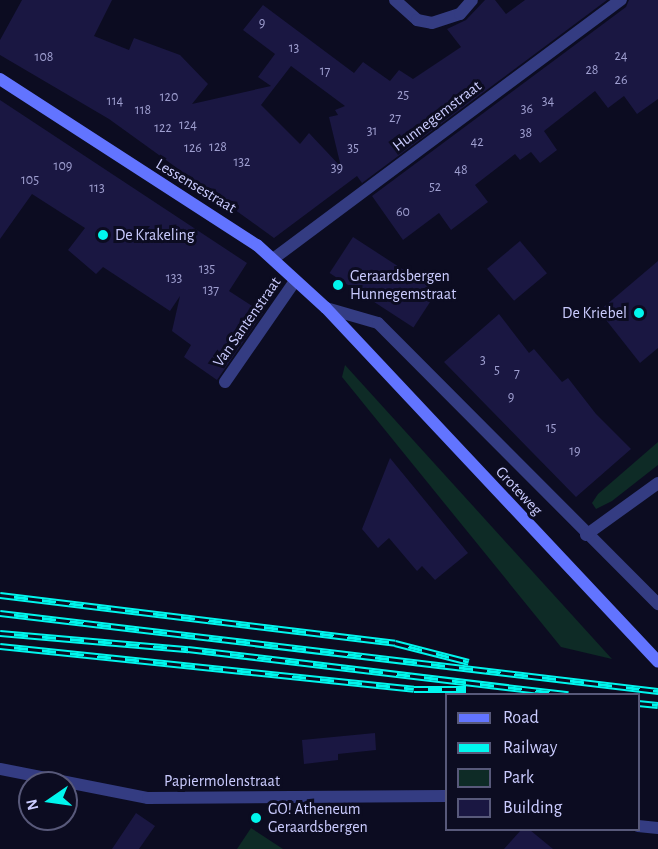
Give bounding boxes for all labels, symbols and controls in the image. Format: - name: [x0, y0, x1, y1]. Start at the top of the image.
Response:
- house number: 9: [259, 15, 265, 31]
- house number: 13: [289, 40, 299, 56]
- house number: 24: [614, 48, 628, 64]
- house number: 108: [35, 49, 53, 65]
- house number: 28: [585, 62, 599, 78]
- house number: 17: [320, 63, 330, 79]
- house number: 26: [615, 72, 627, 88]
- street label: Hunnegemstraat: [389, 76, 485, 156]
- house number: 25: [397, 87, 409, 103]
- house number: 120: [160, 89, 178, 105]
- house number: 114: [107, 93, 123, 109]
- house number: 34: [542, 93, 554, 109]
- house number: 36: [521, 101, 533, 117]
- house number: 118: [135, 102, 151, 118]
- house number: 27: [389, 110, 401, 126]
- house number: 124: [179, 117, 197, 133]
- house number: 122: [154, 120, 172, 136]
- house number: 31: [367, 123, 377, 139]
- house number: 38: [520, 125, 532, 141]
- house number: 42: [470, 134, 484, 150]
- house number: 128: [209, 139, 227, 155]
- house number: 126: [184, 140, 202, 156]
- house number: 35: [347, 140, 359, 156]
- street label: Lessensestraat: [152, 154, 240, 218]
- house number: 132: [234, 154, 250, 170]
- house number: 109: [54, 158, 72, 174]
- house number: 39: [331, 160, 343, 176]
- house number: 48: [454, 162, 468, 178]
- house number: 105: [21, 172, 39, 188]
- house number: 52: [429, 179, 441, 195]
- house number: 113: [89, 180, 105, 196]
- house number: 60: [396, 204, 410, 220]
- place label: De Krakeling: [115, 225, 195, 245]
- marker: De Krakeling: [96, 228, 110, 242]
- house number: 135: [199, 261, 215, 277]
- place label: Geraardsbergen Hunnegemstraat: [350, 266, 456, 304]
- house number: 133: [166, 270, 182, 286]
- street label: Van Santenstraat: [209, 273, 285, 371]
- marker: Geraardsbergen Hunnegemstraat: [331, 278, 345, 292]
- house number: 137: [203, 282, 219, 298]
- place label: De Kriebel: [562, 303, 627, 323]
- marker: De Kriebel: [632, 306, 646, 320]
- house number: 3: [480, 352, 486, 368]
- house number: 5: [494, 362, 500, 378]
- house number: 7: [514, 365, 520, 381]
- house number: 9: [508, 389, 514, 405]
- house number: 15: [546, 420, 556, 436]
- house number: 19: [569, 443, 581, 459]
- street label: Groteweg: [491, 462, 547, 520]
- legend: [445, 693, 640, 831]
- text: Road: [503, 709, 539, 727]
- text: Railway: [503, 739, 557, 757]
- text: Park: [503, 769, 534, 787]
- north arrow: [18, 771, 78, 831]
- street label: Papiermolenstraat: [164, 771, 280, 791]
- text: N: [23, 797, 41, 812]
- place label: GO! Atheneum Geraardsbergen: [268, 799, 368, 837]
- text: Building: [503, 799, 562, 817]
- marker: GO! Atheneum Geraardsbergen: [249, 811, 263, 825]

